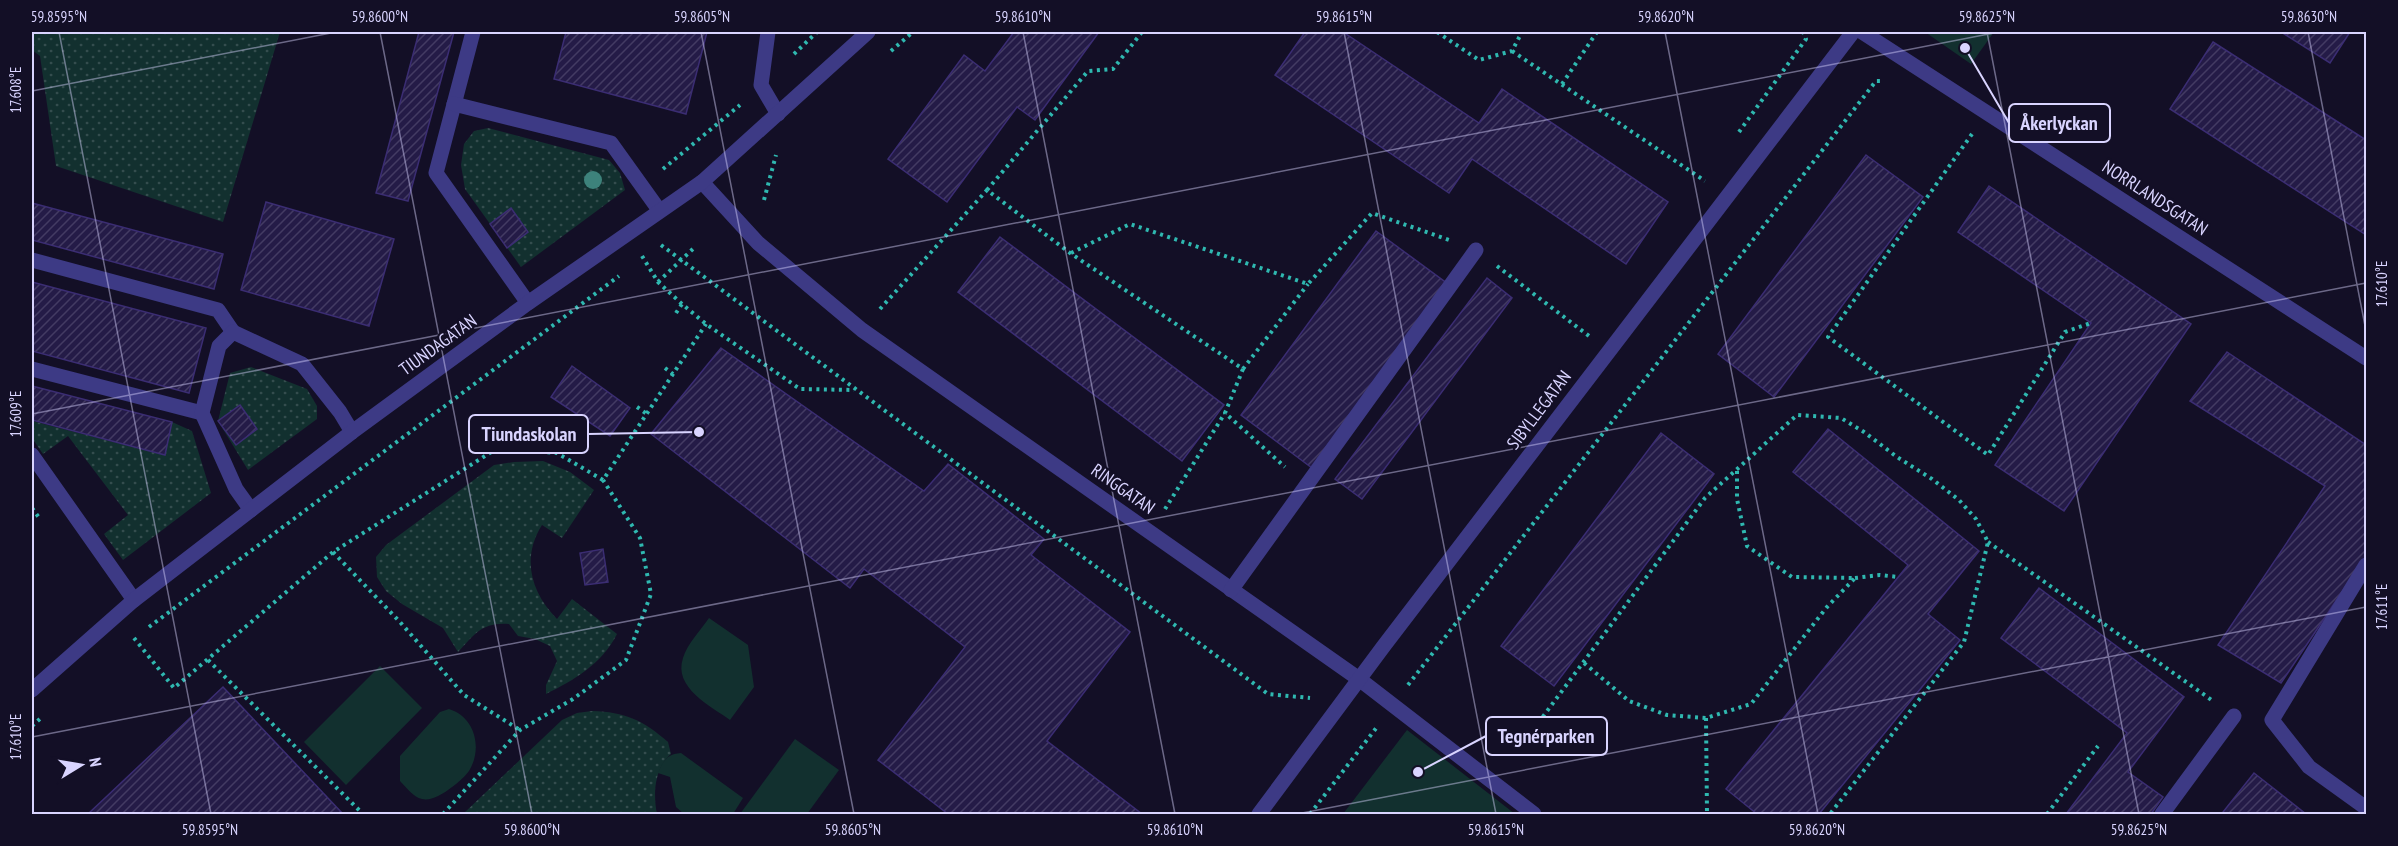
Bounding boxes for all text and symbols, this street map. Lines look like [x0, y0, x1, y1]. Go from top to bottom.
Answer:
text: 59.8595°N [31, 7, 87, 26]
text: 59.8600°N [352, 7, 408, 26]
text: 59.8605°N [674, 7, 730, 26]
text: 59.8610°N [995, 7, 1051, 26]
text: 59.8615°N [1316, 7, 1372, 26]
text: 59.8620°N [1638, 7, 1694, 26]
text: 59.8625°N [1959, 7, 2015, 26]
text: 59.8630°N [2281, 7, 2337, 26]
text: 17.608°E [6, 67, 25, 113]
callout: Åkerlyckan [2009, 104, 2110, 142]
text: Åkerlyckan [2019, 110, 2098, 136]
street label: NORRLANDSGATAN [2098, 155, 2212, 240]
text: 17.610°E [2372, 261, 2391, 307]
street label: TIUNDAGATAN [394, 309, 481, 380]
street label: SIBYLLEGATAN [1501, 366, 1576, 454]
text: 17.609°E [6, 391, 25, 437]
callout: Tiundaskolan [469, 415, 588, 453]
text: Tiundaskolan [481, 421, 577, 447]
street label: RINGGATAN [1087, 458, 1160, 519]
text: 17.611°E [2372, 584, 2391, 630]
text: 17.610°E [6, 714, 25, 760]
callout: Tegnérparken [1486, 717, 1607, 755]
text: Tegnérparken [1498, 723, 1594, 749]
north arrow [51, 735, 111, 795]
text: N [85, 756, 106, 768]
text: 59.8595°N [182, 820, 238, 839]
text: 59.8600°N [504, 820, 560, 839]
text: 59.8605°N [825, 820, 881, 839]
text: 59.8610°N [1147, 820, 1203, 839]
text: 59.8615°N [1468, 820, 1524, 839]
text: 59.8620°N [1789, 820, 1845, 839]
text: 59.8625°N [2111, 820, 2167, 839]

